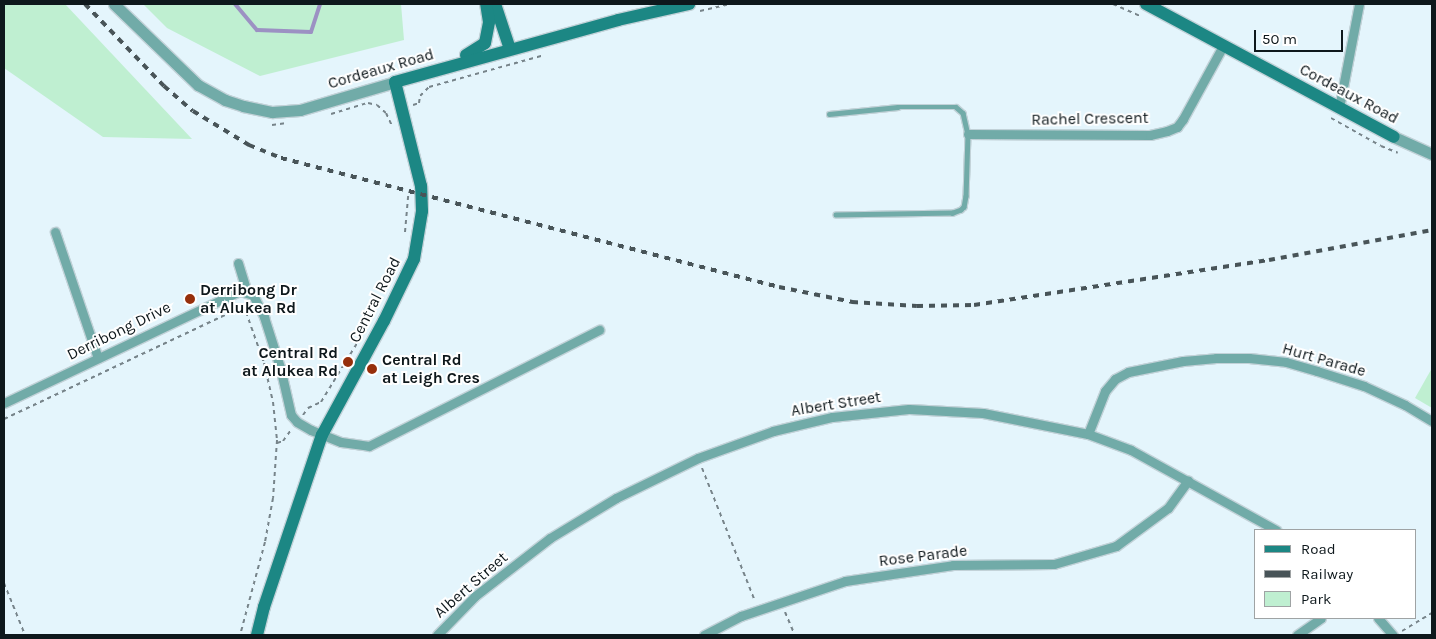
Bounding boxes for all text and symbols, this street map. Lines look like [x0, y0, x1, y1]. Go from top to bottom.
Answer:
scale bar [1256, 20, 1345, 52]
text: 50 m [1262, 30, 1297, 48]
street label: Cordeaux Road [326, 45, 436, 93]
street label: Cordeaux Road [1296, 60, 1402, 128]
street label: Rachel Crescent [1031, 108, 1149, 130]
street label: Central Road [345, 254, 405, 346]
place label: Derribong Dr at Alukea Rd [200, 280, 297, 318]
marker: Derribong Dr at Alukea Rd [184, 293, 196, 305]
street label: Derribong Drive [64, 298, 174, 364]
street label: Hurt Parade [1280, 339, 1368, 381]
place label: Central Rd at Alukea Rd [242, 343, 338, 381]
place label: Central Rd at Leigh Cres [382, 350, 480, 388]
marker: Central Rd at Alukea Rd [342, 356, 354, 368]
marker: Central Rd at Leigh Cres [366, 363, 378, 375]
street label: Albert Street [790, 387, 882, 421]
legend [1254, 529, 1416, 619]
text: Road [1301, 540, 1336, 558]
street label: Rose Parade [878, 541, 968, 571]
street label: Albert Street [430, 548, 512, 622]
text: Railway [1301, 565, 1353, 583]
text: Park [1301, 590, 1331, 608]

